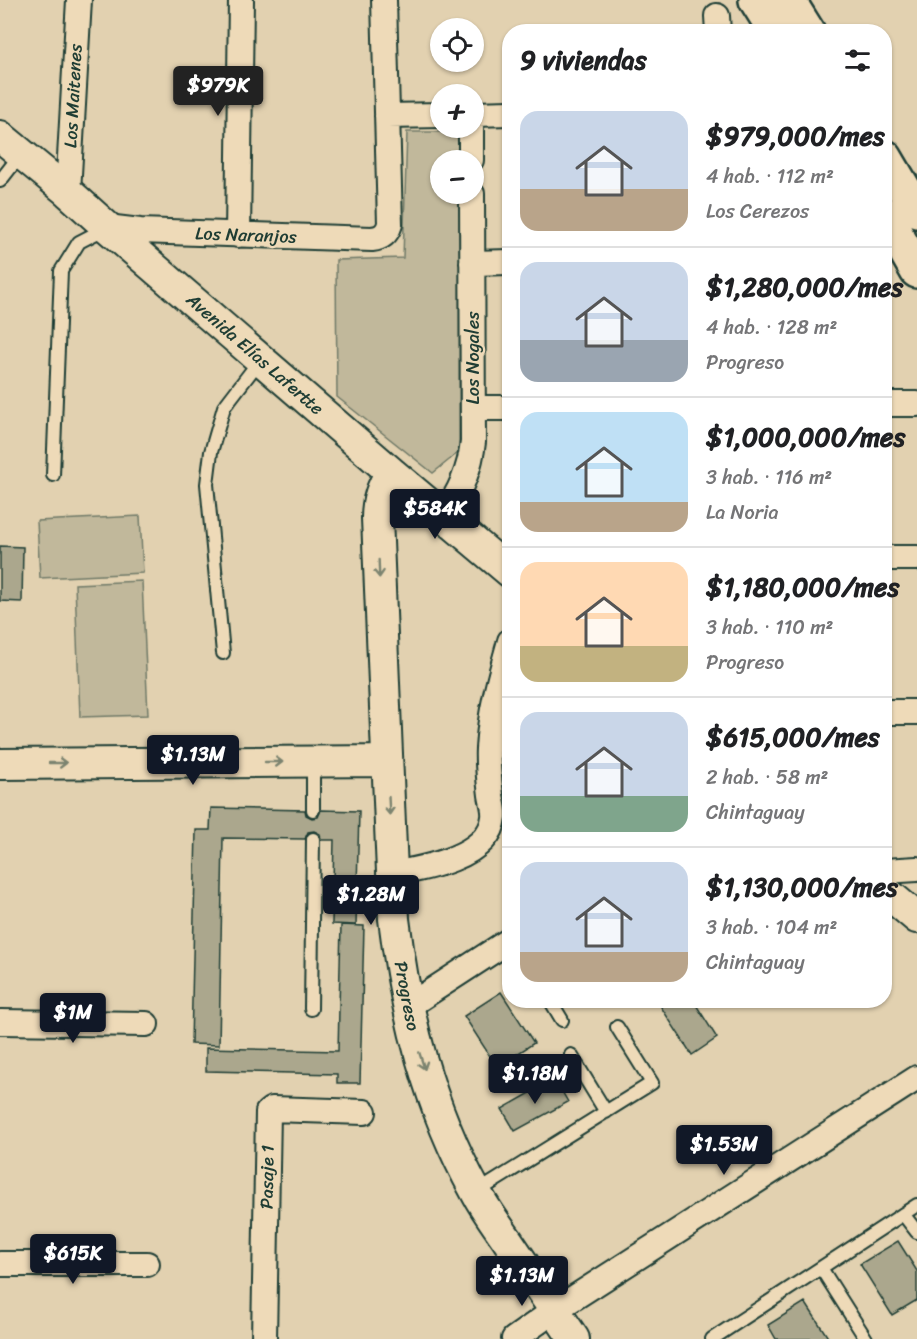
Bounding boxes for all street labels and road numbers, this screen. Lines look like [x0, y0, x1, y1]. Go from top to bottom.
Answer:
street label: Los Maitenes [54, 42, 92, 149]
street label: Los Naranjos [195, 217, 298, 253]
street label: Avenida Elías Lafertte [178, 284, 331, 423]
street label: Los Nogales [457, 311, 489, 405]
street label: Progreso [385, 958, 429, 1034]
street label: Pasaje 1 [250, 1144, 284, 1209]

